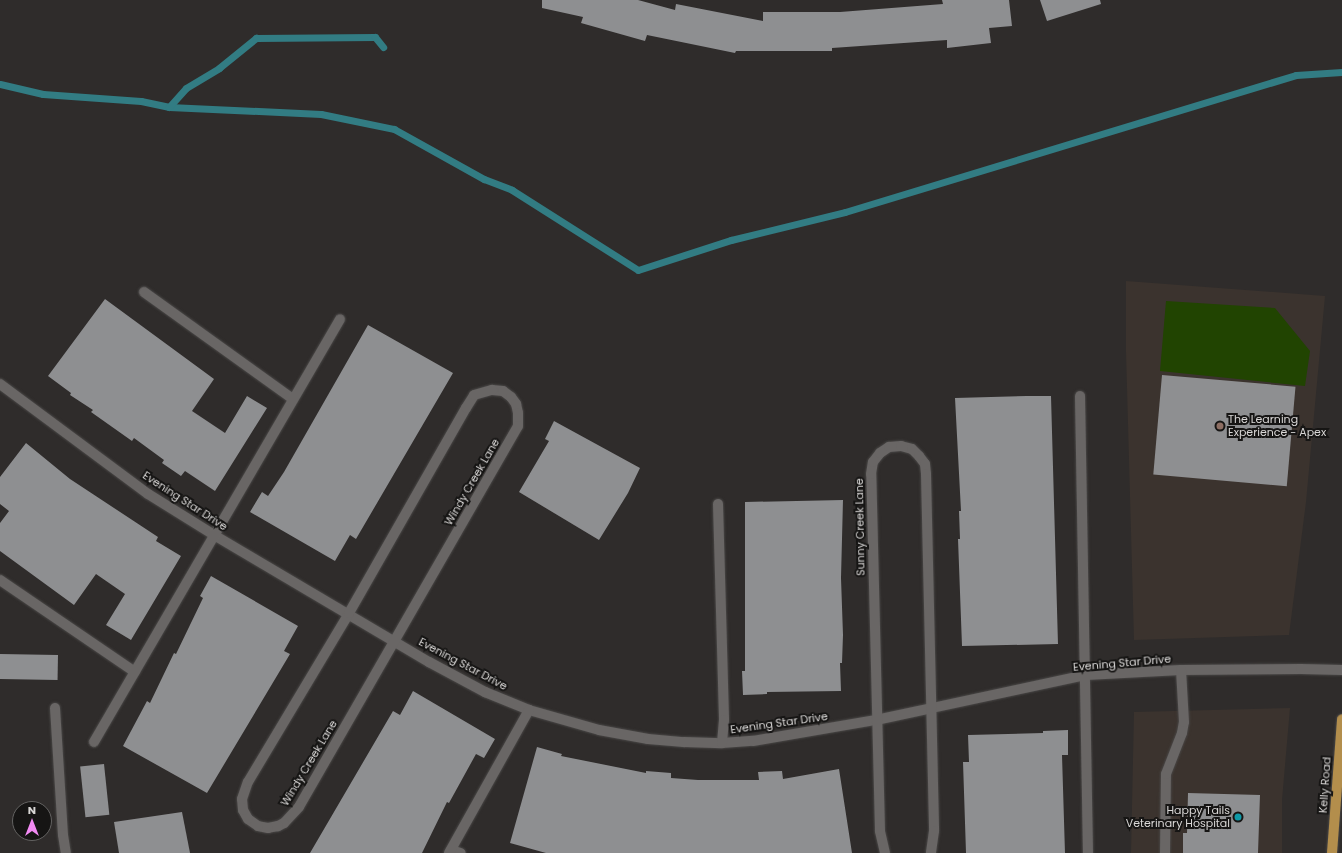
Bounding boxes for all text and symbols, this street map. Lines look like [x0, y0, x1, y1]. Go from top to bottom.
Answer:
place label: The Learning Experience - Apex [1228, 413, 1326, 439]
marker: The Learning Experience - Apex [1215, 421, 1225, 431]
street label: Windy Creek Lane [442, 436, 502, 528]
street label: Evening Star Drive [140, 469, 230, 533]
street label: Sunny Creek Lane [853, 478, 867, 576]
street label: Evening Star Drive [417, 635, 509, 693]
street label: Evening Star Drive [1072, 652, 1172, 674]
street label: Evening Star Drive [729, 710, 829, 736]
street label: Windy Creek Lane [278, 718, 340, 808]
street label: Kelly Road [1316, 756, 1334, 814]
north arrow [12, 801, 52, 841]
text: N [28, 802, 36, 818]
place label: Happy Tails Veterinary Hospital [1126, 804, 1230, 830]
marker: Happy Tails Veterinary Hospital [1233, 812, 1243, 822]

